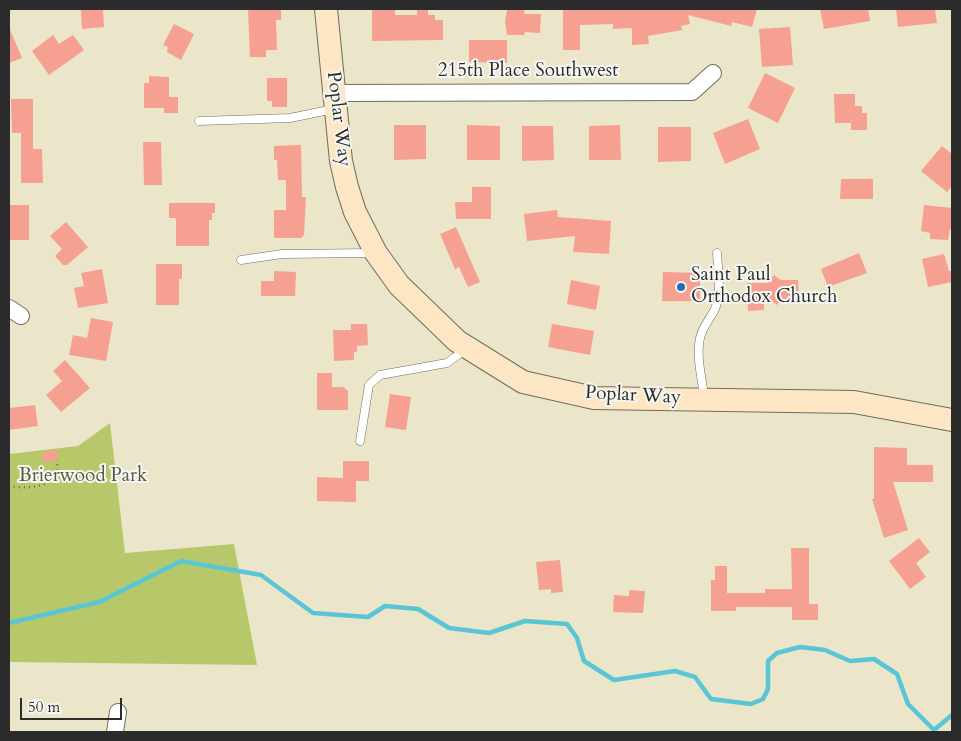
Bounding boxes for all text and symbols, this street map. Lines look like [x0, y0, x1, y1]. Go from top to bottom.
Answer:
street label: 215th Place Southwest [438, 61, 618, 83]
street label: Poplar Way [321, 70, 355, 168]
place label: Saint Paul Orthodox Church [691, 265, 837, 309]
marker: Saint Paul Orthodox Church [675, 281, 687, 293]
street label: Poplar Way [585, 382, 681, 410]
park label: Brierwood Park [19, 466, 147, 488]
scale bar [22, 688, 125, 720]
text: 50 m [28, 697, 60, 717]

